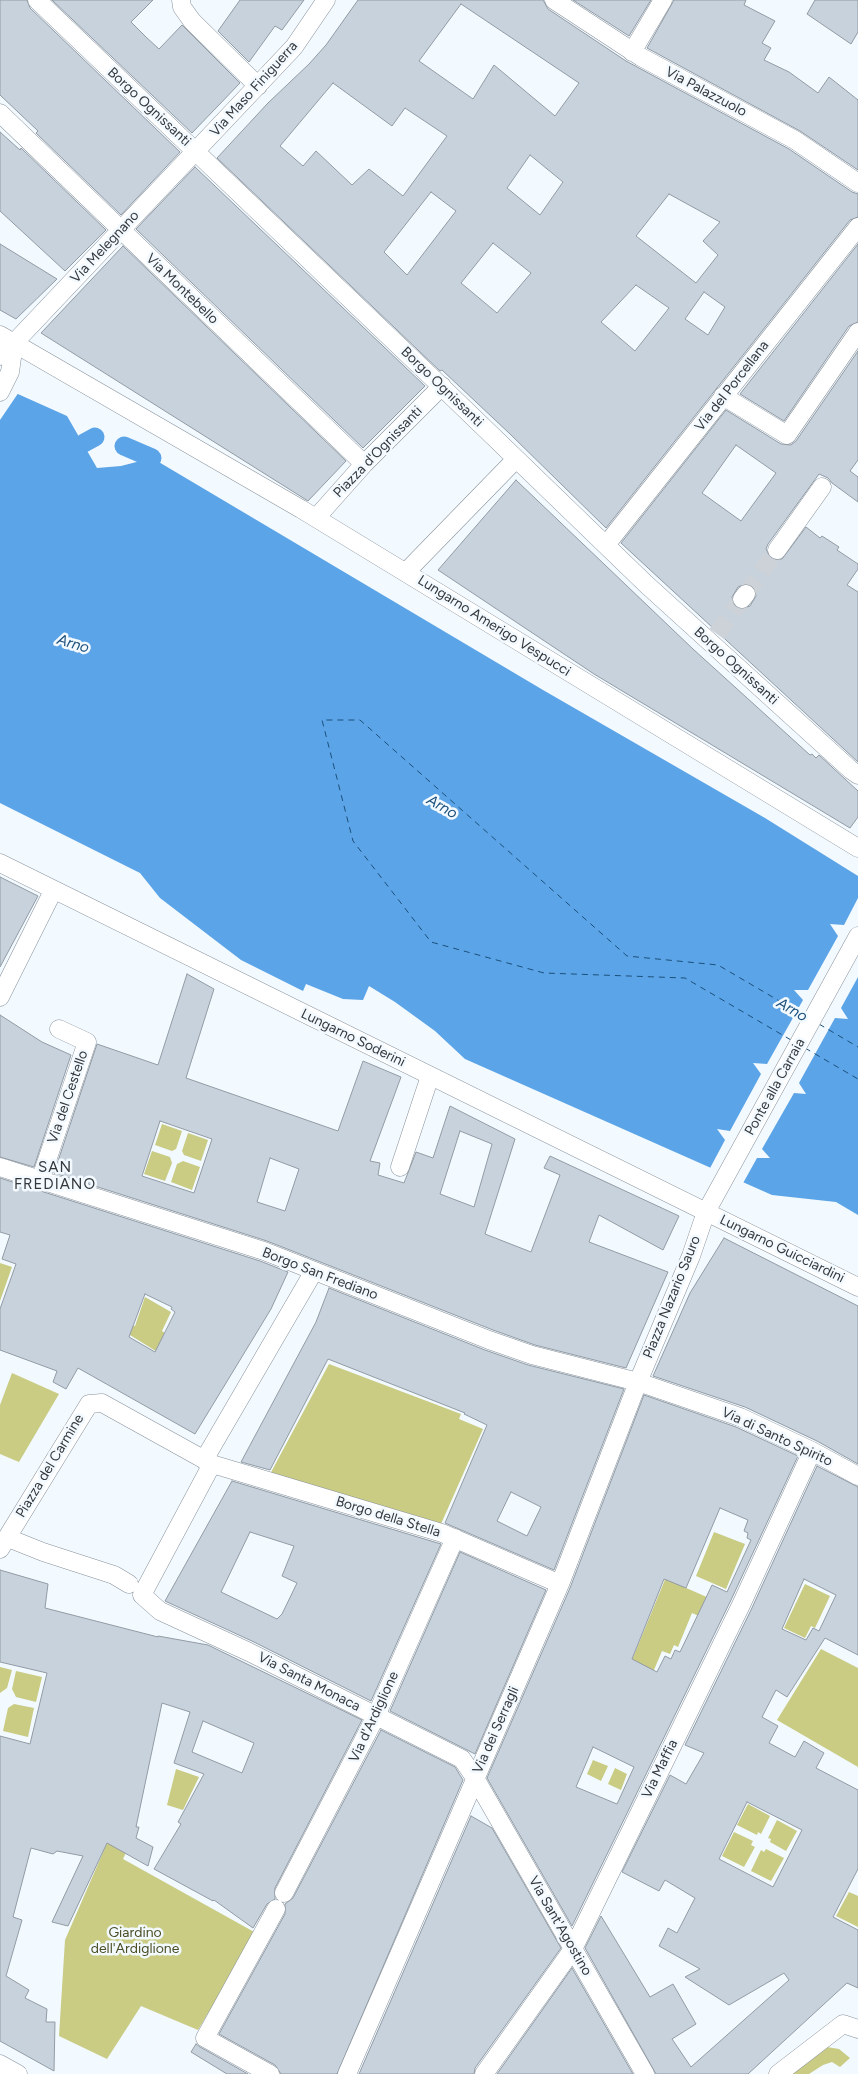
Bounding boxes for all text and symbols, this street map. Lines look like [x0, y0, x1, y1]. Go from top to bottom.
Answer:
street label: Via Maso Finiguerra [207, 38, 301, 140]
street label: Borgo Ognissanti [104, 64, 194, 150]
street label: Via Palazzuolo [662, 64, 750, 120]
street label: Via Melegnano [67, 207, 143, 287]
street label: Via Montebello [142, 250, 222, 328]
street label: Via del Porcellana [691, 337, 773, 435]
street label: Borgo Ognissanti [397, 343, 487, 431]
street label: Piazza d'Ognissanti [330, 403, 426, 501]
street label: Lungarno Amerigo Vespucci [415, 572, 573, 680]
street label: Borgo Ognissanti [690, 624, 782, 708]
water label: Arno [55, 631, 91, 657]
water label: Arno [423, 791, 461, 823]
water label: Arno [773, 994, 811, 1026]
street label: Lungarno Soderini [298, 1005, 408, 1071]
street label: Ponte alla Carraia [741, 1036, 809, 1138]
street label: Via del Cestello [44, 1048, 92, 1146]
district label: SAN FREDIANO [13, 1159, 97, 1194]
street label: Lungarno Guicciardini [717, 1211, 847, 1287]
street label: Piazza Nazario Sauro [640, 1233, 704, 1361]
street label: Borgo San Frediano [260, 1244, 380, 1304]
street label: Via di Santo Spirito [719, 1404, 835, 1470]
street label: Piazza del Carmine [12, 1411, 88, 1521]
street label: Borgo della Stella [334, 1493, 442, 1541]
street label: Via Santa Monaca [255, 1649, 363, 1715]
street label: Via d'Ardiglione [346, 1669, 402, 1765]
street label: Via dei Serragli [469, 1684, 523, 1776]
street label: Via Maffia [639, 1737, 681, 1801]
street label: Via Sant'Agostino [525, 1873, 595, 1979]
park label: Giardino dell'Ardiglione [91, 1925, 179, 1958]

